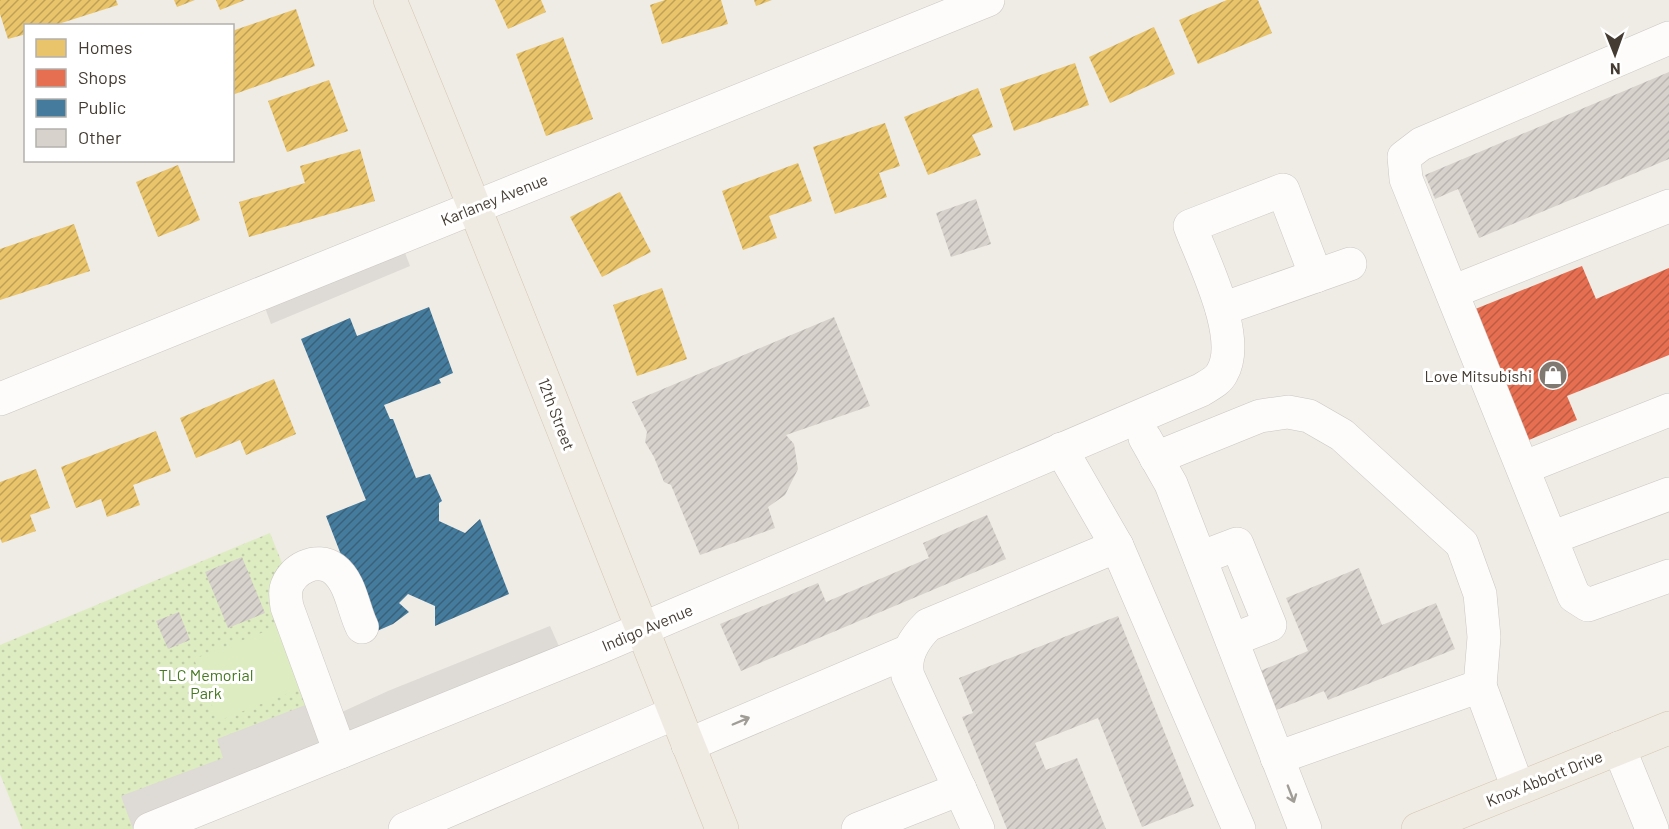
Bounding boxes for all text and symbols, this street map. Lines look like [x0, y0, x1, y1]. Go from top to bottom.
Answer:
legend [24, 24, 234, 162]
north arrow [1585, 24, 1645, 84]
text: Homes [78, 36, 132, 58]
text: N [1610, 60, 1621, 79]
text: Shops [78, 66, 127, 88]
text: Public [78, 96, 126, 118]
text: Other [78, 126, 122, 148]
street label: Karlaney Avenue [438, 169, 550, 229]
shop icon: Love Mitsubishi [1537, 359, 1569, 391]
place label: Love Mitsubishi [1425, 366, 1532, 385]
street label: 12th Street [535, 375, 579, 453]
street label: Indigo Avenue [599, 599, 695, 655]
park label: TLC Memorial Park [159, 665, 253, 702]
one-way arrow [732, 715, 750, 726]
street label: Knox Abbott Drive [1483, 746, 1605, 810]
one-way arrow [1286, 784, 1297, 802]

